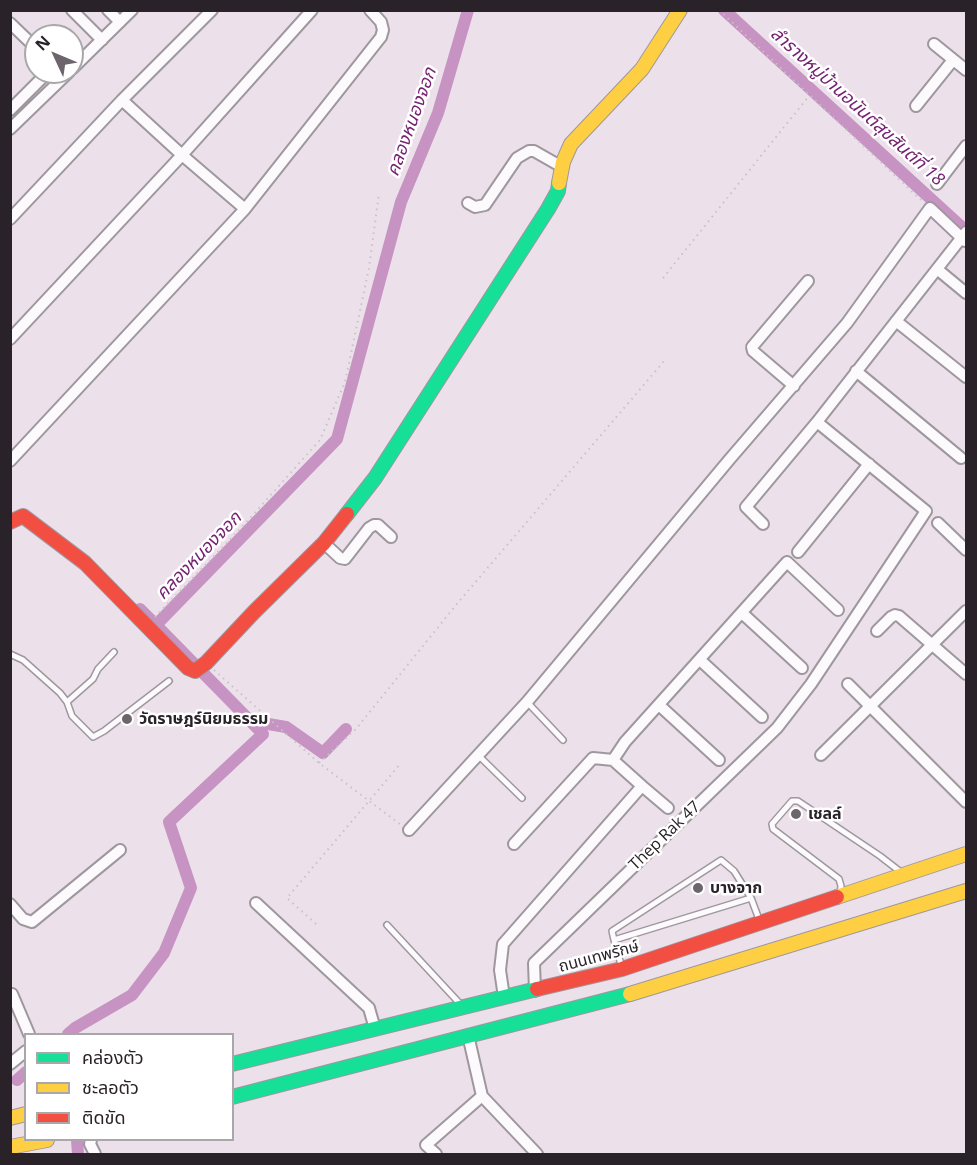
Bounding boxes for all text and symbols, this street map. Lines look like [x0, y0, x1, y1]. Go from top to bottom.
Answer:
water label: ลำรางหมู่บ้านอนันต์สุขสันต์ที่ 18 [766, 23, 948, 191]
north arrow [24, 24, 84, 84]
text: N [30, 31, 55, 55]
water label: คลองหนองจอก [382, 65, 442, 179]
water label: คลองหนองจอก [152, 508, 246, 604]
place label: วัดราษฎร์นิยมธรรม [139, 709, 268, 729]
marker: วัดราษฎร์นิยมธรรม [120, 712, 134, 726]
street label: Thep Rak 47 [626, 797, 704, 875]
place label: เชลล์ [808, 804, 842, 824]
marker: เชลล์ [789, 807, 803, 821]
place label: บางจาก [710, 878, 762, 898]
marker: บางจาก [691, 881, 705, 895]
street label: ถนนเทพรักษ์ [557, 937, 641, 977]
legend [24, 1033, 234, 1141]
text: คล่องตัว [82, 1045, 144, 1069]
text: ชะลอตัว [82, 1075, 139, 1099]
text: ติดขัด [82, 1105, 125, 1129]

